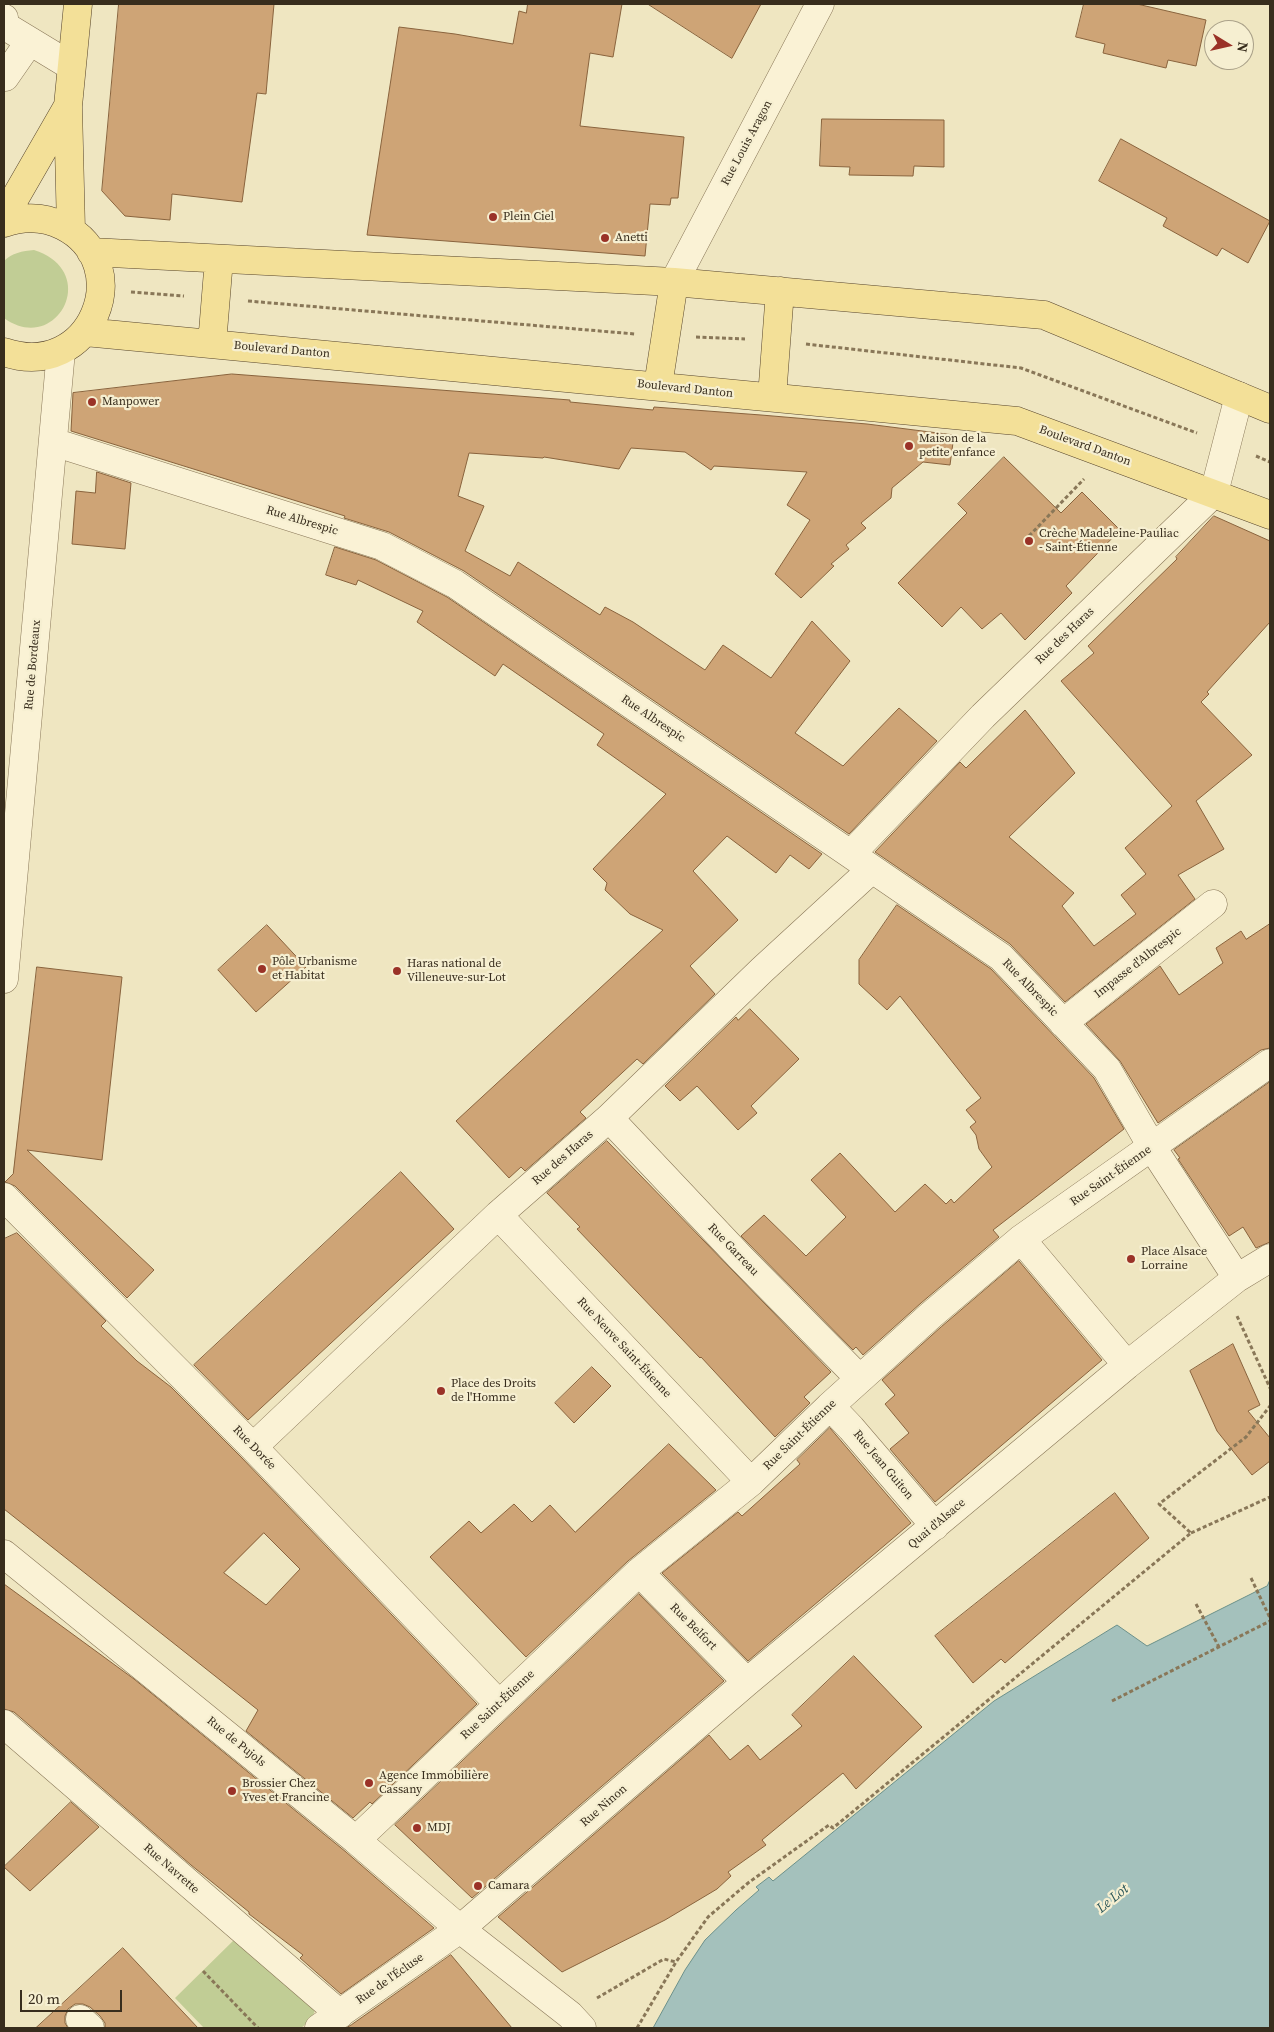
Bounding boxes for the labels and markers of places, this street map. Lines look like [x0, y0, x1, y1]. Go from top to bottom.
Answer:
place label: Plein Ciel [503, 210, 554, 224]
marker: Plein Ciel [487, 211, 499, 223]
place label: Anetti [615, 231, 648, 245]
marker: Anetti [599, 232, 611, 244]
place label: Manpower [102, 395, 159, 409]
marker: Manpower [86, 396, 98, 408]
place label: Maison de la petite enfance [919, 432, 995, 460]
marker: Maison de la petite enfance [903, 440, 915, 452]
place label: Crèche Madeleine-Pauliac - Saint-Étienne [1039, 527, 1179, 555]
marker: Crèche Madeleine-Pauliac - Saint-Étienne [1023, 535, 1035, 547]
place label: Pôle Urbanisme et Habitat [272, 955, 357, 983]
place label: Haras national de Villeneuve-sur-Lot [407, 957, 506, 985]
marker: Pôle Urbanisme et Habitat [256, 963, 268, 975]
marker: Haras national de Villeneuve-sur-Lot [391, 965, 403, 977]
place label: Place Alsace Lorraine [1141, 1245, 1207, 1273]
marker: Place Alsace Lorraine [1125, 1253, 1137, 1265]
place label: Place des Droits de l'Homme [451, 1377, 536, 1405]
marker: Place des Droits de l'Homme [435, 1385, 447, 1397]
place label: Agence Immobilière Cassany [379, 1769, 489, 1797]
place label: Brossier Chez Yves et Francine [242, 1777, 329, 1805]
marker: Agence Immobilière Cassany [363, 1777, 375, 1789]
marker: Brossier Chez Yves et Francine [226, 1785, 238, 1797]
place label: MDJ [427, 1821, 451, 1835]
marker: MDJ [411, 1822, 423, 1834]
place label: Camara [488, 1879, 530, 1893]
marker: Camara [472, 1880, 484, 1892]

